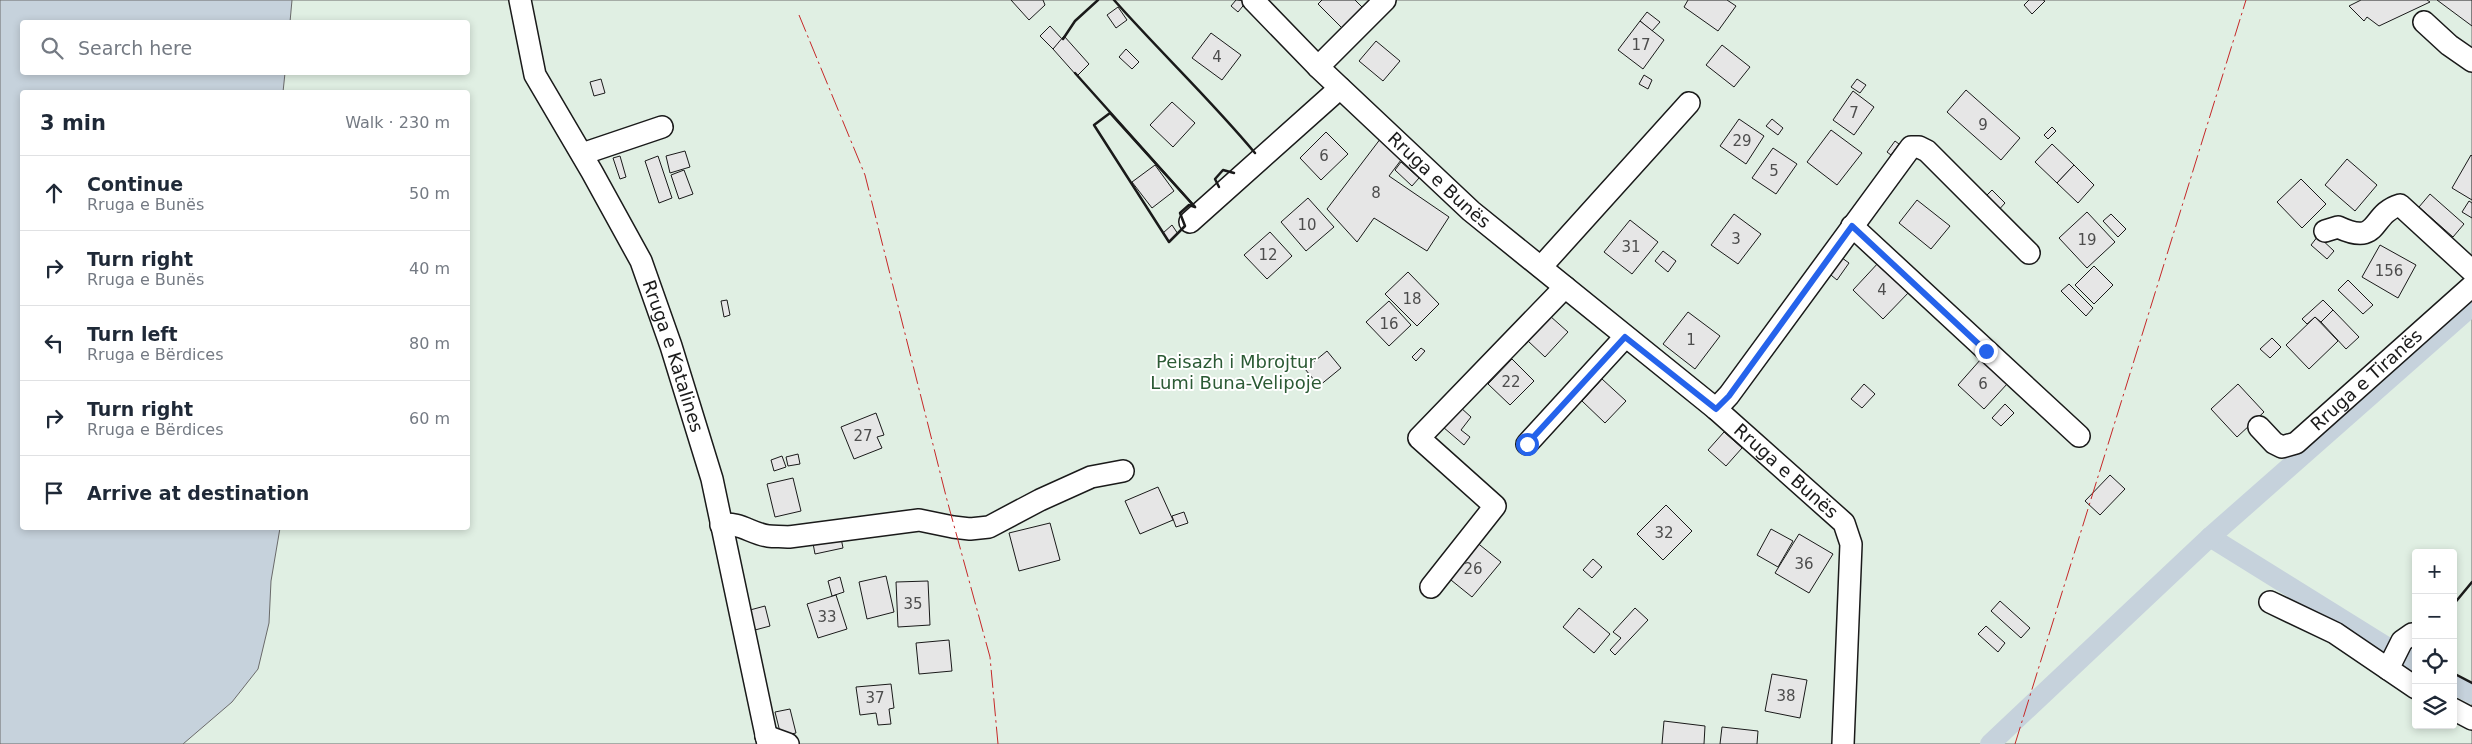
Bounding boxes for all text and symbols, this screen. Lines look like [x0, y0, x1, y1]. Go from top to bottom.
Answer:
search box [20, 20, 470, 75]
icon: search [38, 34, 66, 62]
house number: 17 [1631, 36, 1651, 54]
text: Search here [78, 37, 192, 59]
house number: 4 [1212, 48, 1222, 66]
house number: 7 [1849, 104, 1859, 122]
text: 3 min [40, 111, 106, 135]
text: Walk · 230 m [345, 113, 450, 132]
house number: 9 [1978, 116, 1988, 134]
street label: Rruga e Bunës [1384, 127, 1495, 232]
house number: 29 [1732, 132, 1752, 150]
house number: 6 [1319, 147, 1329, 165]
house number: 5 [1769, 162, 1779, 180]
text: Continue [87, 173, 183, 195]
icon: ahead [40, 179, 68, 207]
text: 50 m [409, 184, 450, 203]
house number: 8 [1371, 184, 1381, 202]
text: Rruga e Bunës [87, 195, 204, 214]
house number: 10 [1297, 216, 1317, 234]
house number: 3 [1731, 230, 1741, 248]
house number: 19 [2077, 231, 2097, 249]
house number: 31 [1621, 238, 1641, 256]
house number: 12 [1258, 246, 1278, 264]
text: Turn right [87, 248, 193, 270]
icon: right [40, 254, 68, 282]
text: 40 m [409, 259, 450, 278]
house number: 156 [2375, 262, 2403, 280]
text: Rruga e Bunës [87, 270, 204, 289]
street label: Rruga e Katalines [639, 277, 708, 435]
house number: 4 [1877, 281, 1887, 299]
house number: 18 [1402, 290, 1422, 308]
house number: 16 [1379, 315, 1399, 333]
text: Turn left [87, 323, 178, 345]
street label: Rruga e Tiranës [2306, 325, 2426, 435]
icon: left [40, 329, 68, 357]
house number: 1 [1686, 331, 1696, 349]
text: 80 m [409, 334, 450, 353]
route end [1975, 340, 1998, 363]
text: Rruga e Bërdices [87, 345, 224, 364]
park label: Peisazh i Mbrojtur Lumi Buna-Velipoje [1150, 351, 1322, 393]
house number: 22 [1501, 373, 1521, 391]
house number: 6 [1978, 375, 1988, 393]
text: Turn right [87, 398, 193, 420]
icon: right [40, 404, 68, 432]
text: 60 m [409, 409, 450, 428]
street label: Rruga e Bunës [1730, 419, 1842, 523]
text: Rruga e Bërdices [87, 420, 224, 439]
house number: 27 [853, 427, 873, 445]
route start [1516, 433, 1539, 456]
icon: arrive [40, 479, 68, 507]
text: Arrive at destination [87, 482, 309, 504]
house number: 32 [1654, 524, 1674, 542]
map controls [2412, 549, 2457, 729]
button: + [2412, 549, 2457, 594]
house number: 36 [1794, 555, 1814, 573]
house number: 26 [1463, 560, 1483, 578]
button: − [2412, 594, 2457, 639]
house number: 35 [903, 595, 923, 613]
house number: 33 [817, 608, 837, 626]
button: locate [2412, 639, 2457, 684]
button: layers [2412, 684, 2457, 729]
house number: 38 [1776, 687, 1796, 705]
house number: 37 [865, 689, 885, 707]

